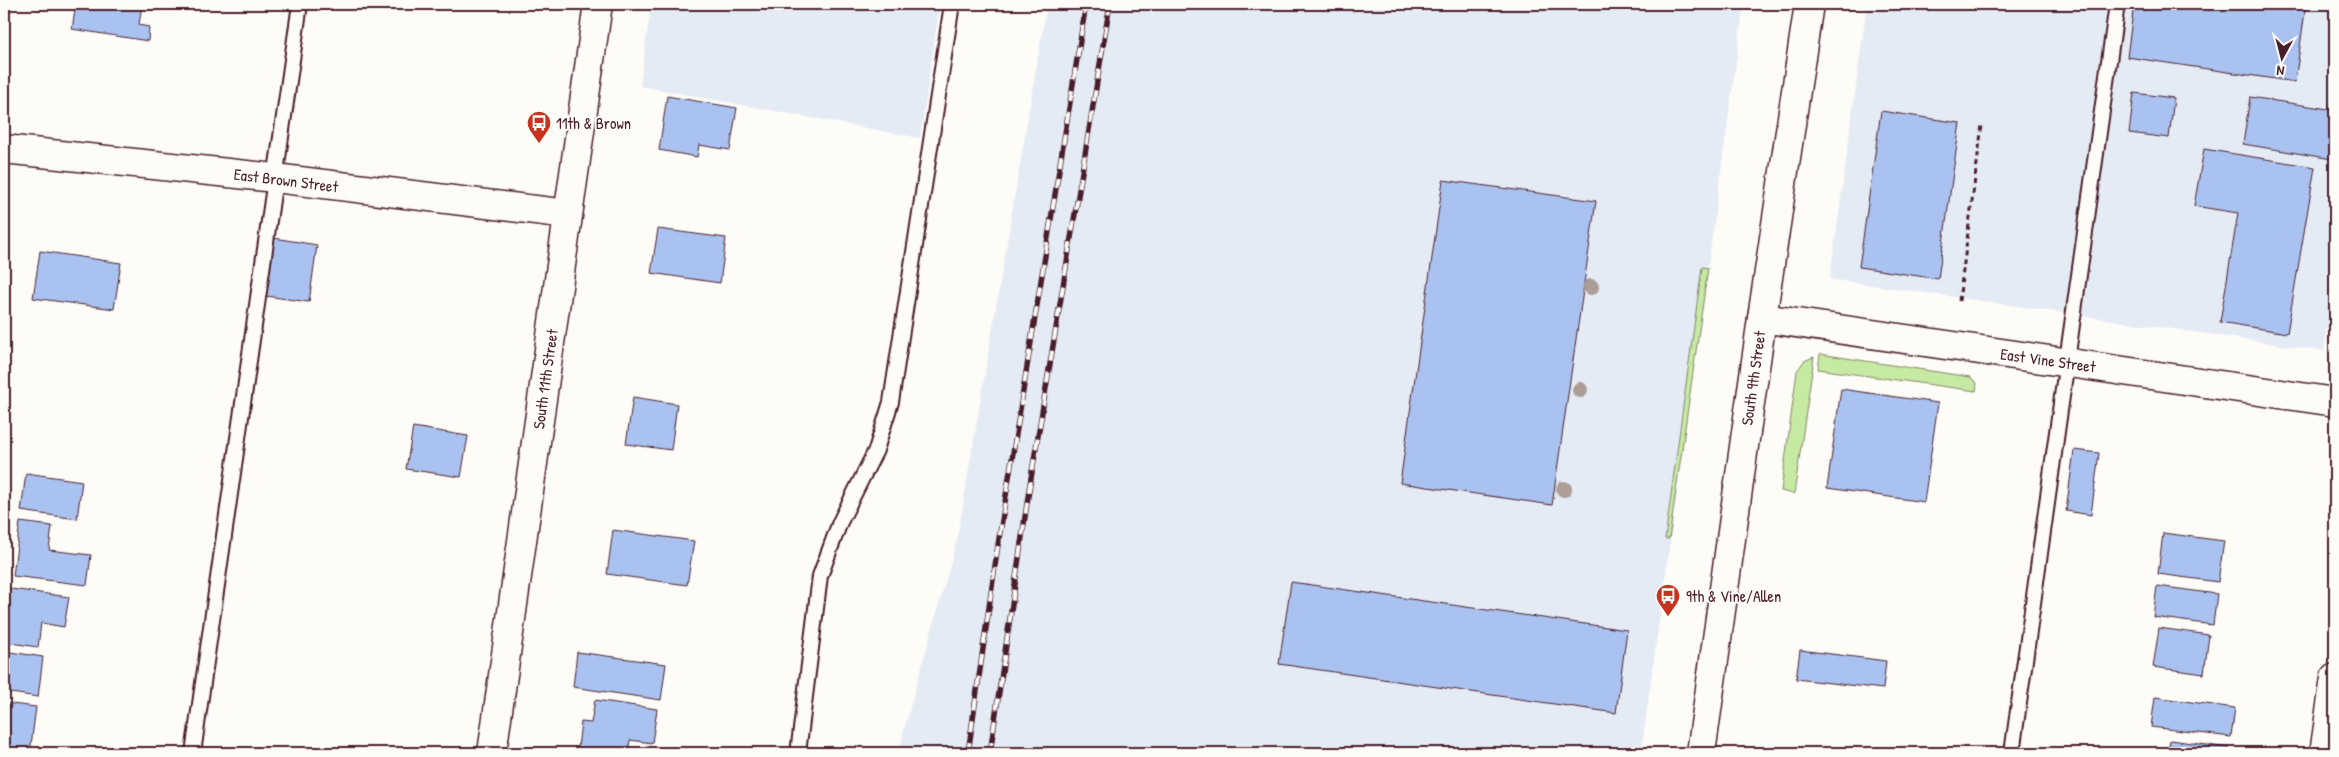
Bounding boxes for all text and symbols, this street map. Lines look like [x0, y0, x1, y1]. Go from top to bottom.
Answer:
north arrow [2256, 32, 2306, 82]
text: N [2275, 61, 2285, 81]
bus stop icon: 11th & Brown [526, 110, 552, 144]
place label: 11th & Brown [556, 112, 631, 134]
street label: East Brown Street [233, 163, 340, 197]
street label: South 11th Street [527, 327, 563, 430]
street label: South 9th Street [1735, 329, 1771, 427]
street label: East Vine Street [1999, 342, 2097, 378]
bus stop icon: 9th & Vine/Allen [1655, 583, 1681, 617]
place label: 9th & Vine/Allen [1686, 585, 1781, 607]

